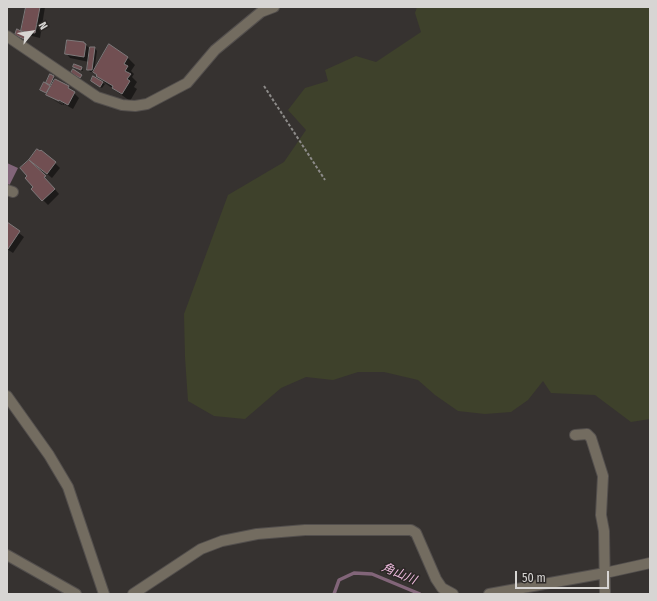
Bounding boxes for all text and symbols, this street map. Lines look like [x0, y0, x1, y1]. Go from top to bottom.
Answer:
north arrow [12, 12, 52, 52]
text: N [36, 20, 50, 32]
water label: 角山川 [380, 560, 418, 588]
scale bar [517, 563, 611, 589]
text: 50 m [522, 571, 546, 585]

